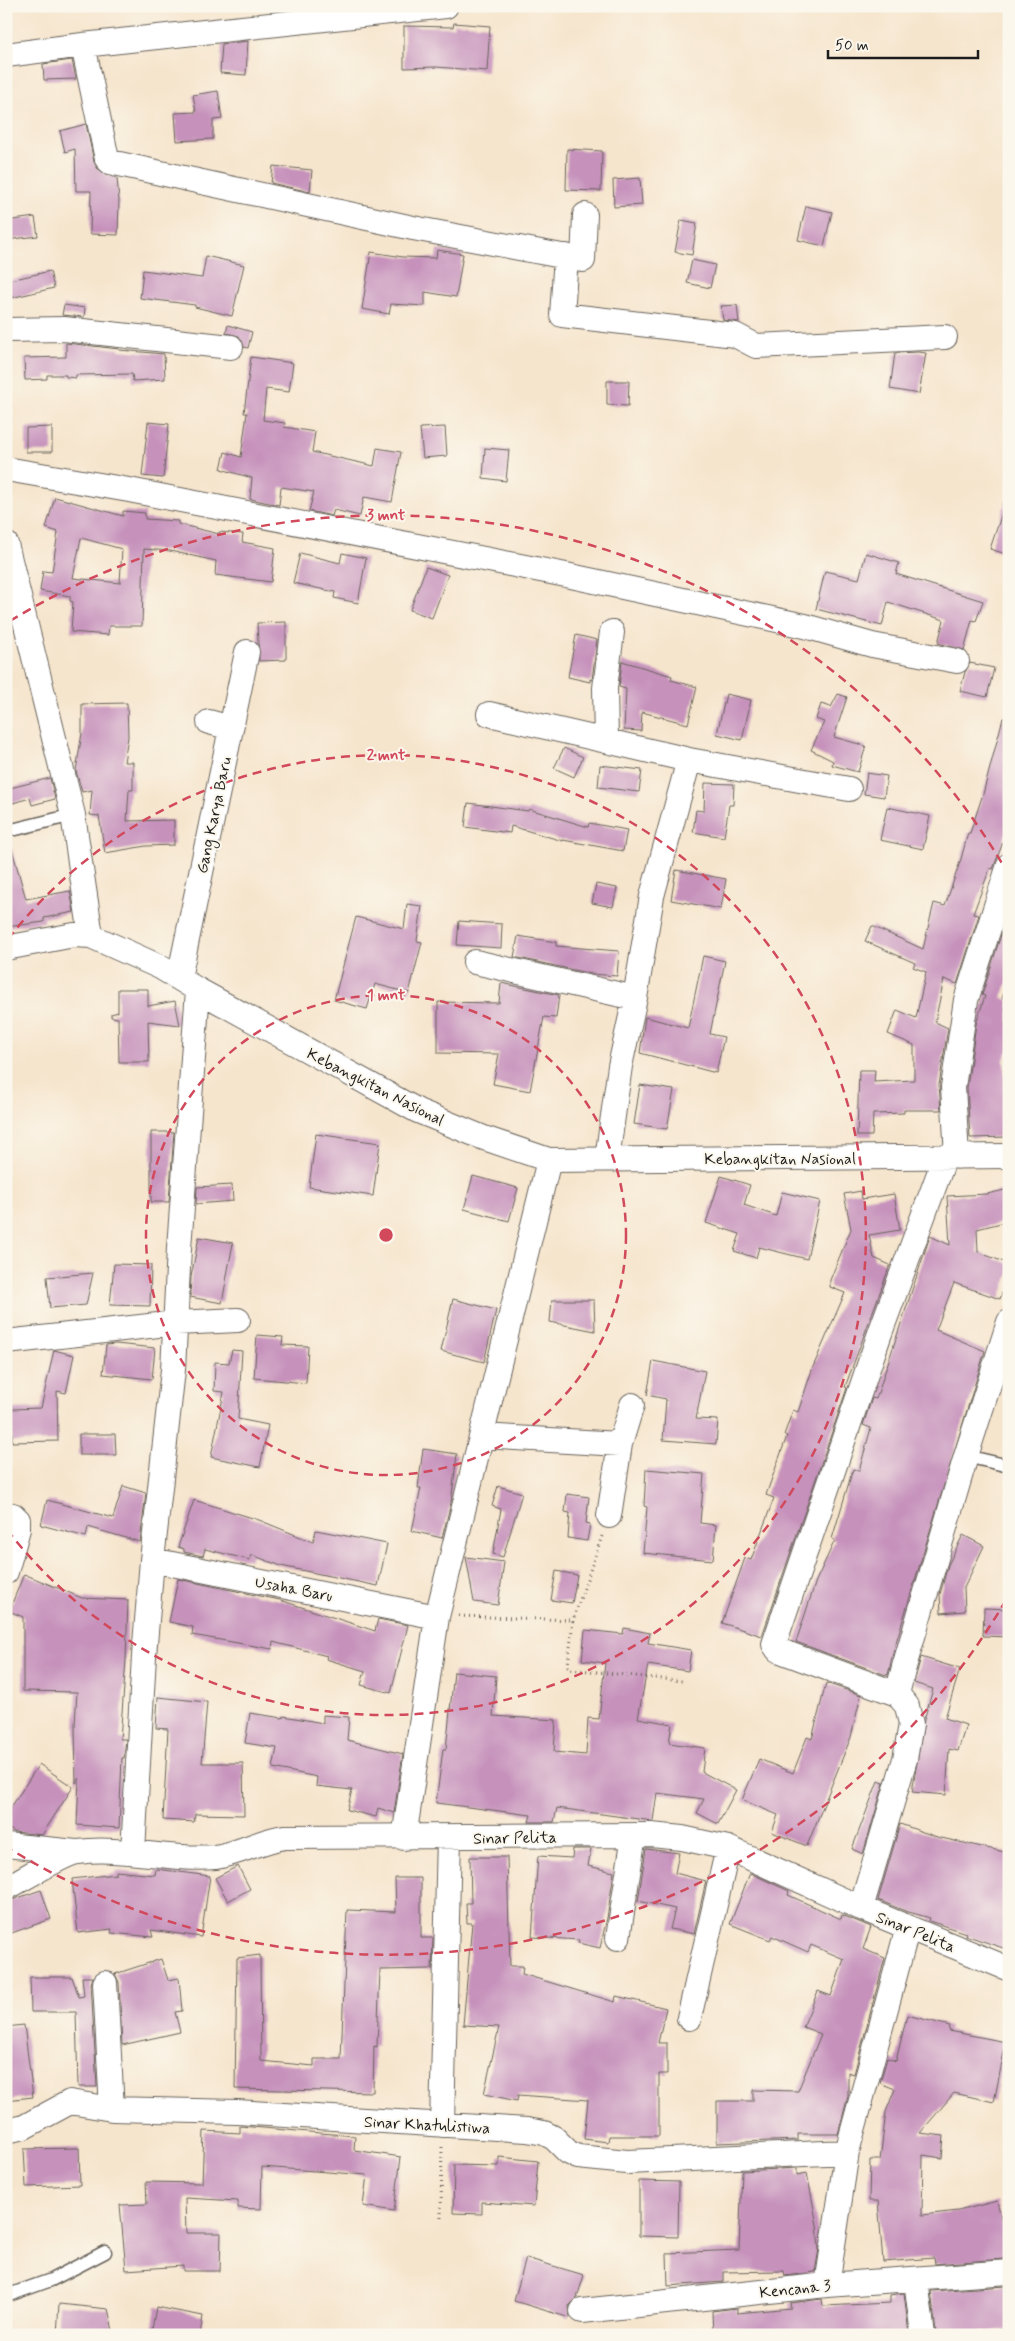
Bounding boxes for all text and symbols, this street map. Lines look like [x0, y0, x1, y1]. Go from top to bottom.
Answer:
scale bar [828, 28, 978, 60]
text: 50 m [835, 36, 869, 56]
text: 3 mnt [367, 506, 405, 526]
text: 2 mnt [367, 746, 405, 766]
street label: Gang Karya Baru [192, 755, 238, 876]
text: 1 mnt [367, 986, 405, 1006]
street label: Kebangkitan Nasional [303, 1044, 448, 1131]
street label: Kebangkitan Nasional [704, 1149, 856, 1170]
centre of rings [377, 1226, 395, 1244]
street label: Usaha Baru [253, 1572, 334, 1607]
street label: Sinar Pelita [473, 1827, 557, 1850]
street label: Sinar Pelita [873, 1907, 958, 1958]
street label: Sinar Khatulistiwa [363, 2112, 491, 2139]
street label: Kencana 3 [759, 2275, 832, 2304]

